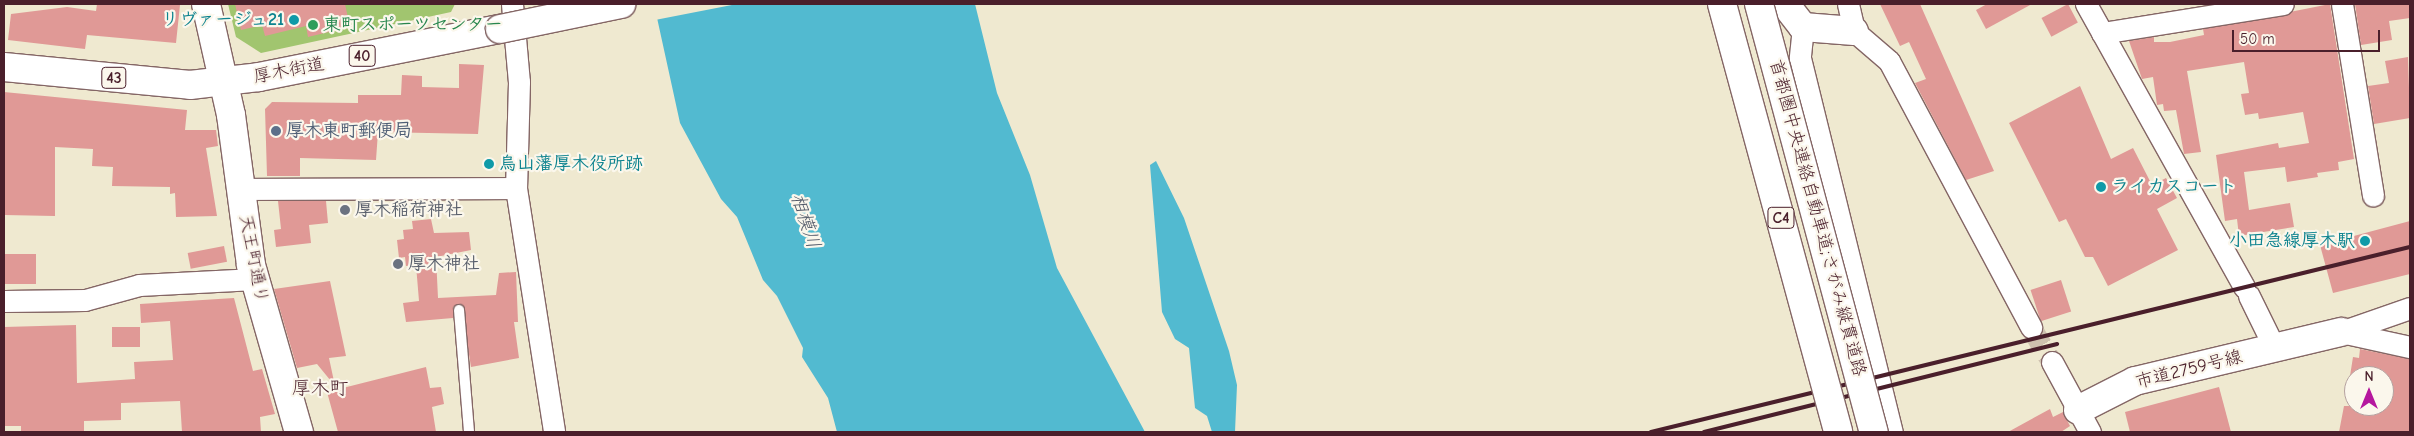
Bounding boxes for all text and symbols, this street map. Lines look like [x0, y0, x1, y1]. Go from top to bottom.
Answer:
place label: リヴァージュ21 [160, 9, 284, 31]
marker: リヴァージュ21 [288, 14, 300, 26]
place label: 東町スポーツセンター [323, 14, 503, 36]
marker: 東町スポーツセンター [307, 19, 319, 31]
scale bar [2234, 20, 2382, 52]
text: 50 m [2240, 30, 2275, 48]
road number: 40 [348, 42, 376, 70]
street label: 厚木街道 [252, 54, 326, 88]
street label: 首都圏中央連絡自動車道;さがみ縦貫道路 [1764, 57, 1870, 379]
road number: 43 [100, 64, 128, 92]
place label: 厚木東町郵便局 [286, 120, 412, 142]
marker: 厚木東町郵便局 [270, 125, 282, 137]
place label: 烏山藩厚木役所跡 [499, 153, 643, 175]
marker: 烏山藩厚木役所跡 [483, 158, 495, 170]
place label: ライカスコート [2111, 176, 2237, 198]
marker: ライカスコート [2095, 181, 2107, 193]
water label: 相模川 [785, 190, 825, 252]
place label: 厚木稲荷神社 [355, 199, 463, 221]
marker: 厚木稲荷神社 [339, 204, 351, 216]
road number: C4 [1767, 204, 1795, 232]
street label: 天王町通り [234, 213, 272, 305]
place label: 小田急線厚木駅 [2229, 230, 2355, 252]
marker: 小田急線厚木駅 [2359, 235, 2371, 247]
place label: 厚木神社 [408, 253, 480, 275]
marker: 厚木神社 [392, 258, 404, 270]
street label: 市道2759号線 [2133, 346, 2245, 394]
north arrow [2344, 366, 2394, 416]
text: N [2364, 368, 2374, 385]
district label: 厚木町 [292, 378, 348, 400]

